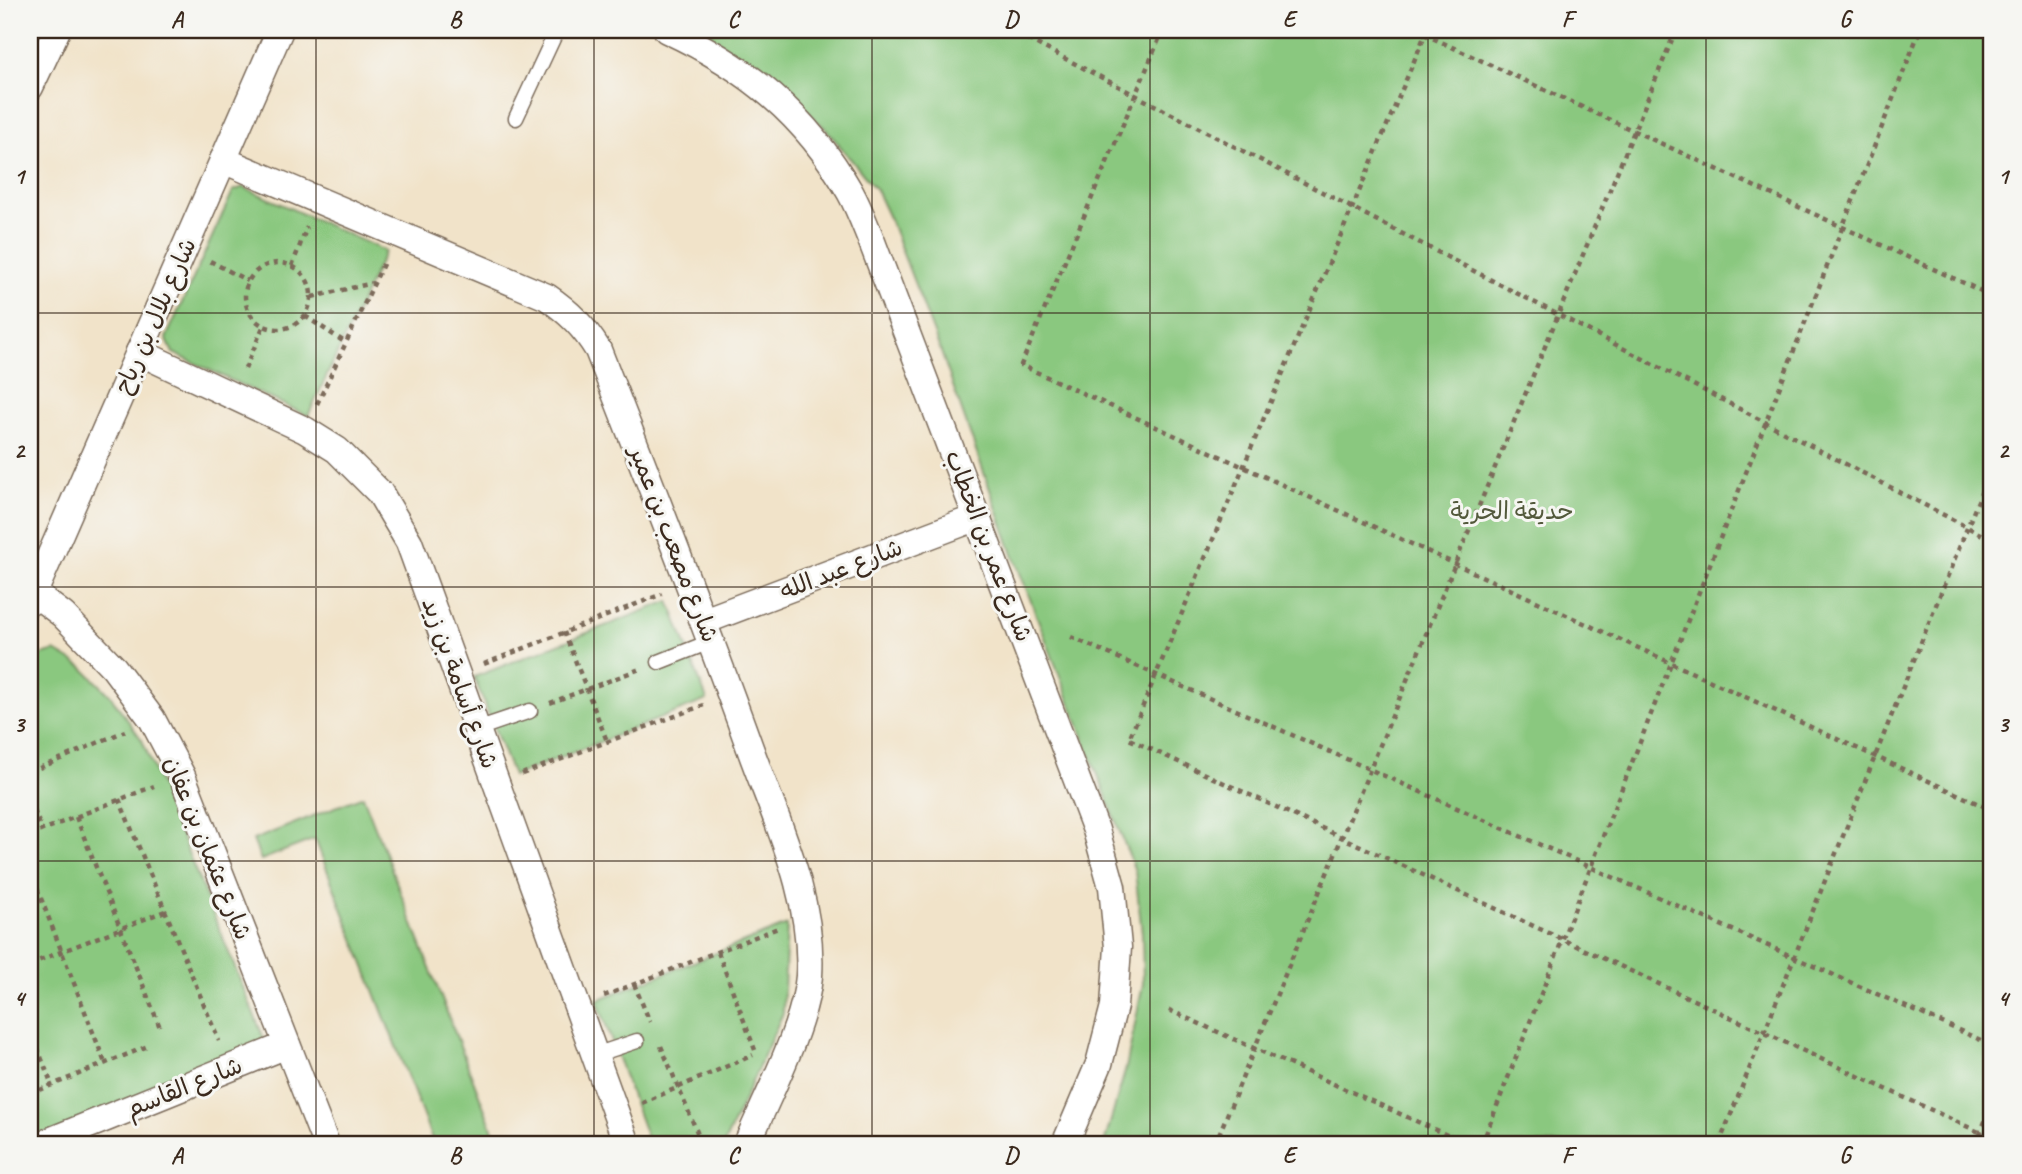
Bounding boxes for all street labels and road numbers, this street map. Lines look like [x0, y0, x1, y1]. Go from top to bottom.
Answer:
street label: شارع بلال بن رباح [107, 233, 205, 399]
street label: شارع مصعب بن عمير [620, 440, 725, 647]
street label: شارع عمر بن الخطاب [937, 446, 1039, 647]
street label: شارع عبد الله [776, 532, 907, 608]
street label: شارع أسامة بن زيد [413, 593, 505, 773]
street label: شارع عثمان بن عفان [156, 752, 258, 945]
street label: شارع القاسم [121, 1050, 248, 1127]

